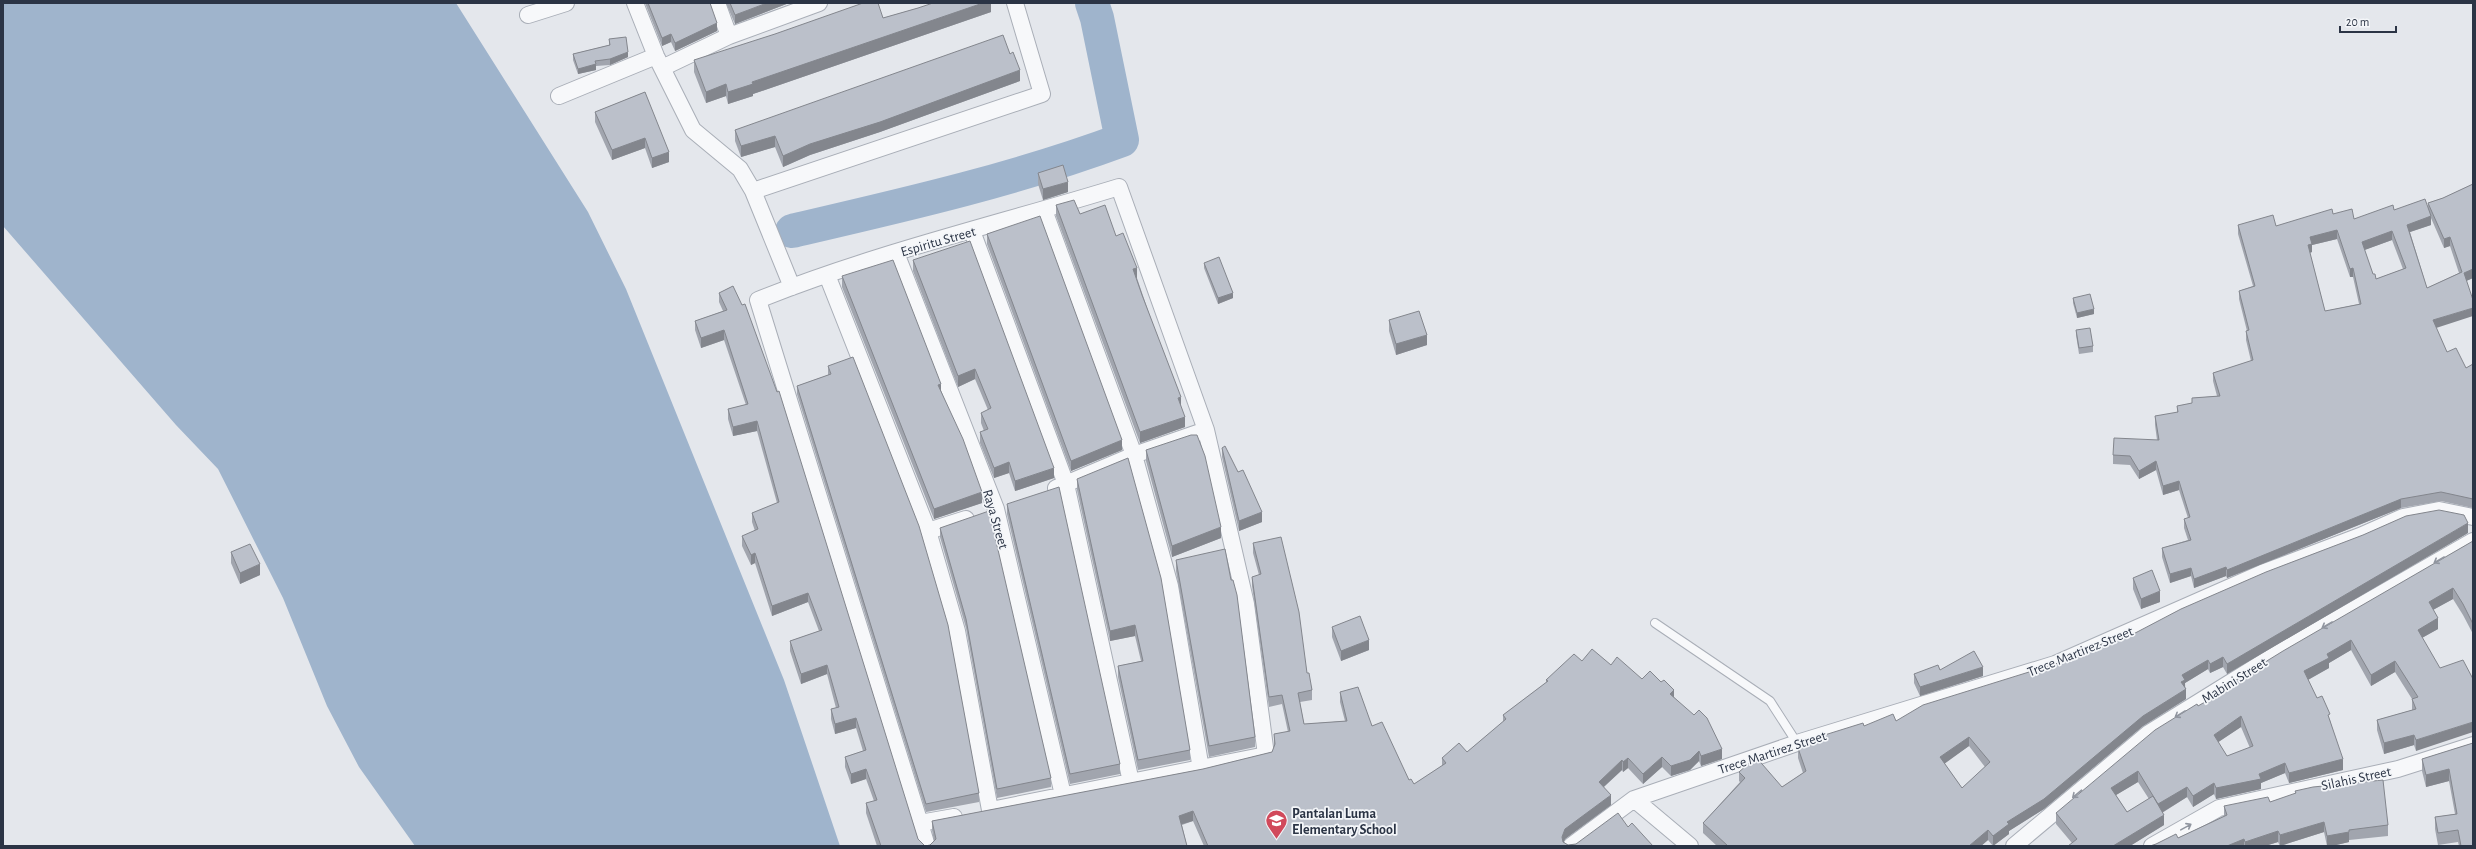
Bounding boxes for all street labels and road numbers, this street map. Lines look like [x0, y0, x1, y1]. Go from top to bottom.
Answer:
street label: Espiritu Street [899, 224, 978, 259]
street label: Raya Street [980, 488, 1010, 551]
street label: Trece Martirez Street [2026, 624, 2136, 680]
street label: Mabini Street [2200, 655, 2270, 706]
street label: Trece Martirez Street [1717, 729, 1829, 777]
street label: Silahis Street [2320, 765, 2393, 793]

